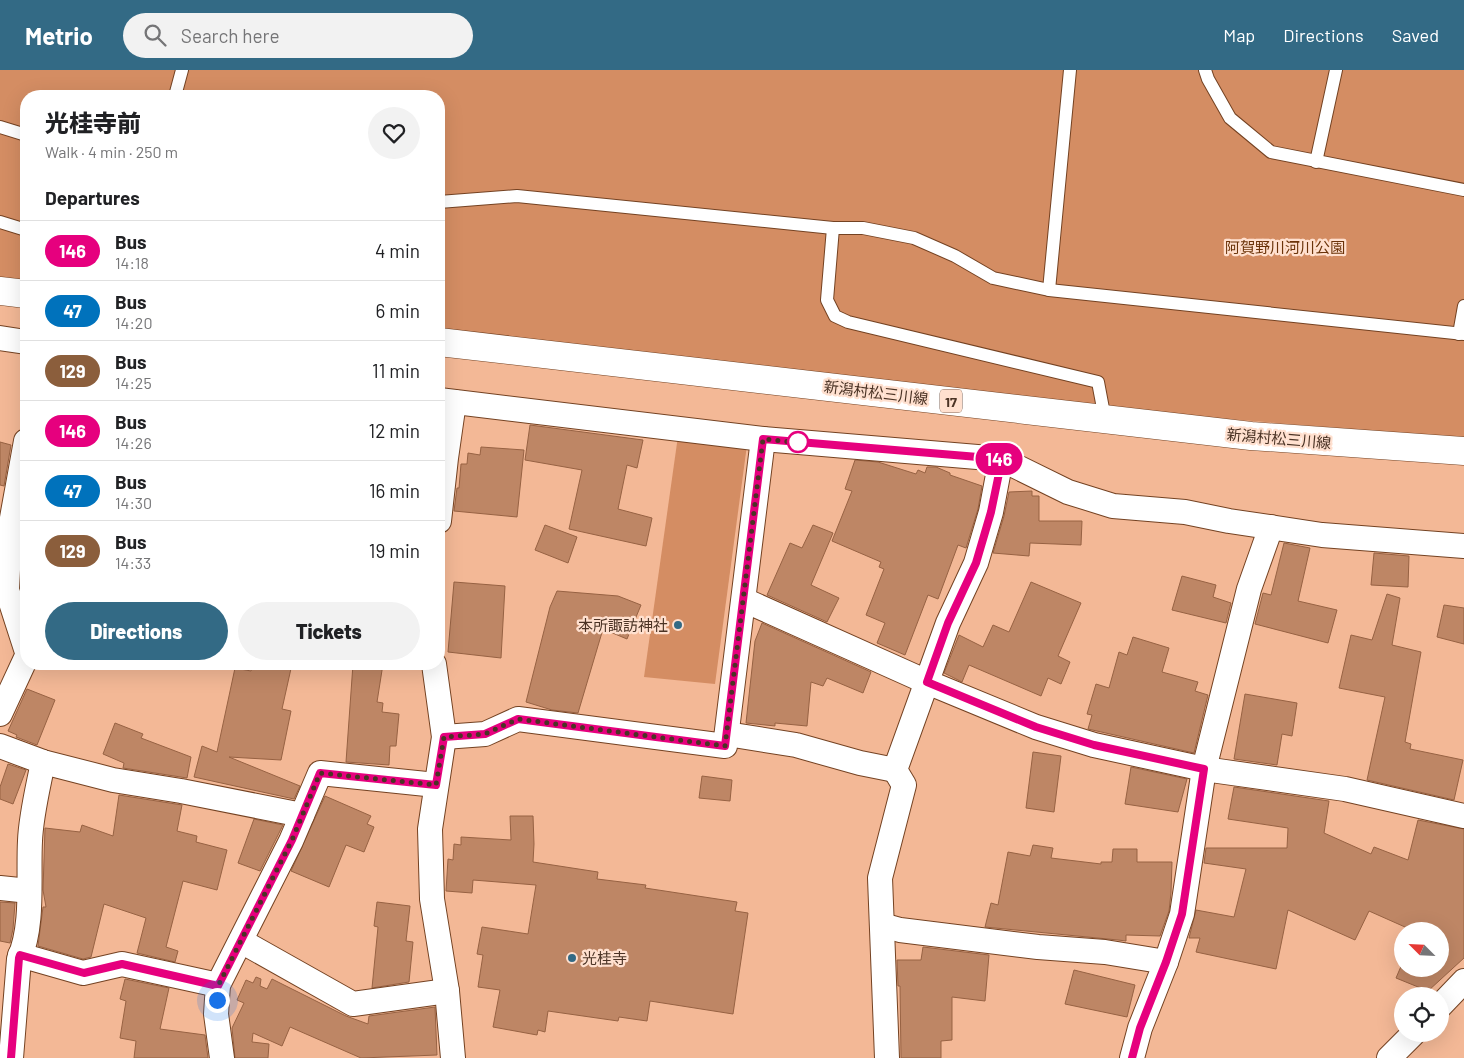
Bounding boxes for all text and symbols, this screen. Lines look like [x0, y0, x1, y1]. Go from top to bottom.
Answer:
search box [123, 13, 473, 58]
text: Metrio [25, 21, 93, 50]
icon: search [141, 21, 169, 49]
text: Search here [181, 24, 280, 47]
text: Map [1223, 24, 1255, 46]
text: Directions [1283, 24, 1364, 46]
text: Saved [1392, 24, 1439, 46]
button: heart [368, 107, 420, 159]
text: 光桂寺前 [45, 108, 141, 137]
text: Walk · 4 min · 250 m [45, 142, 178, 161]
text: Departures [45, 186, 140, 209]
text: Bus [115, 230, 147, 253]
park label: 阿賀野川河川公園 [1225, 238, 1345, 256]
text: 4 min [375, 239, 420, 262]
text: 146 [59, 240, 86, 262]
text: 14:18 [115, 253, 149, 272]
text: Bus [115, 290, 147, 313]
text: 6 min [376, 299, 420, 322]
text: 47 [63, 300, 82, 322]
text: 14:20 [115, 313, 152, 332]
text: Bus [115, 350, 147, 373]
text: 11 min [372, 359, 420, 382]
text: 129 [59, 360, 86, 382]
text: 14:25 [115, 373, 152, 392]
street label: 新潟村松三川線 [823, 377, 929, 407]
road number: 17 [940, 390, 962, 412]
text: Bus [115, 410, 147, 433]
text: 12 min [369, 419, 420, 442]
text: 146 [59, 420, 86, 442]
street label: 新潟村松三川線 [1226, 424, 1332, 452]
unlabelled marker [787, 431, 809, 453]
text: 14:26 [115, 433, 152, 452]
line badge: 146 [970, 443, 1028, 475]
text: 146 [986, 448, 1012, 470]
text: Bus [115, 470, 147, 493]
text: 16 min [369, 479, 420, 502]
text: 47 [63, 480, 82, 502]
text: 14:30 [115, 493, 152, 512]
text: Bus [115, 530, 147, 553]
text: 19 min [369, 539, 420, 562]
text: 129 [59, 540, 86, 562]
text: 14:33 [115, 553, 151, 572]
button: Directions [45, 602, 228, 660]
button: Tickets [238, 602, 420, 660]
place label: 本所諏訪神社 [578, 616, 668, 634]
marker: 本所諏訪神社 [672, 619, 684, 631]
north arrow [1394, 922, 1449, 978]
map controls [1394, 922, 1449, 1042]
place label: 光桂寺 [582, 949, 627, 967]
marker: 光桂寺 [566, 952, 578, 964]
button: locate [1394, 987, 1449, 1042]
your location [205, 988, 230, 1013]

